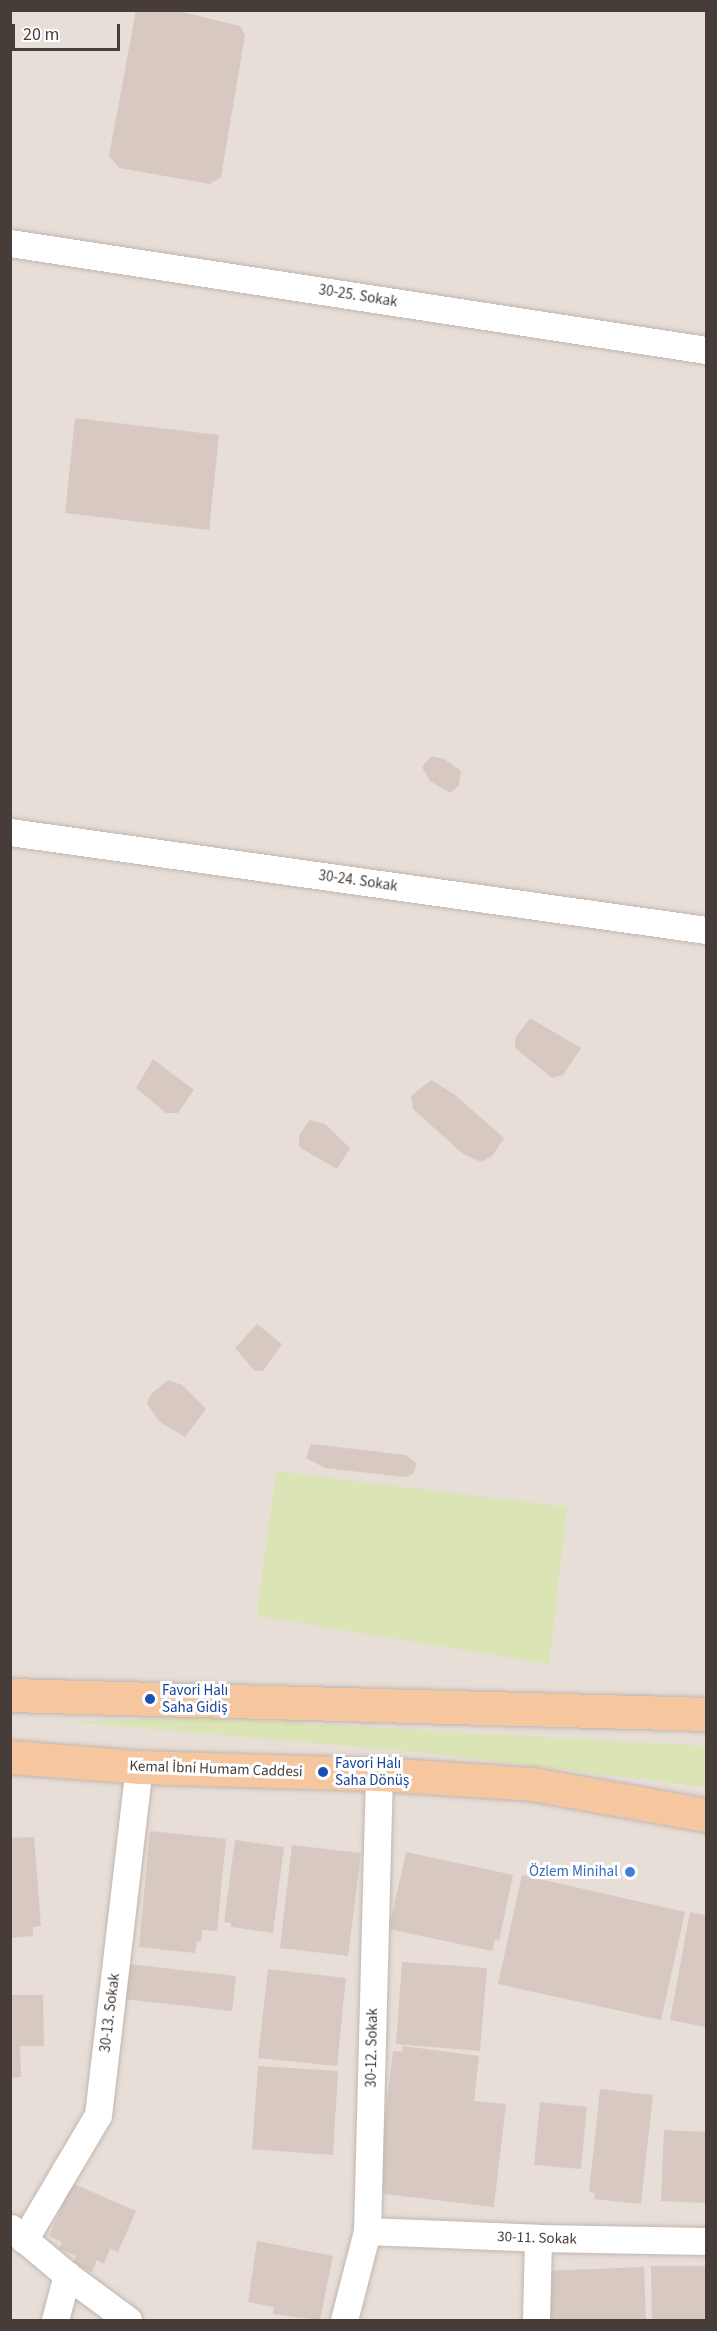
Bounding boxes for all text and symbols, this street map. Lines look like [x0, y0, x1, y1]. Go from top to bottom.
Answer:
scale bar [15, 12, 123, 50]
text: 20 m [23, 22, 59, 47]
street label: 30-25. Sokak [317, 281, 399, 311]
street label: 30-24. Sokak [317, 867, 399, 895]
place label: Favori Halı Saha Gidiş [162, 1681, 228, 1716]
marker: Favori Halı Saha Gidiş [143, 1692, 157, 1706]
place label: Favori Halı Saha Dönüş [335, 1754, 409, 1789]
street label: Kemal İbni Humam Caddesi [129, 1757, 303, 1781]
marker: Favori Halı Saha Dönüş [316, 1765, 330, 1779]
place label: Özlem Minihal [529, 1863, 618, 1881]
marker: Özlem Minihal [623, 1865, 637, 1879]
street label: 30-13. Sokak [96, 1972, 124, 2054]
street label: 30-12. Sokak [362, 2008, 382, 2088]
street label: 30-11. Sokak [497, 2228, 577, 2248]

